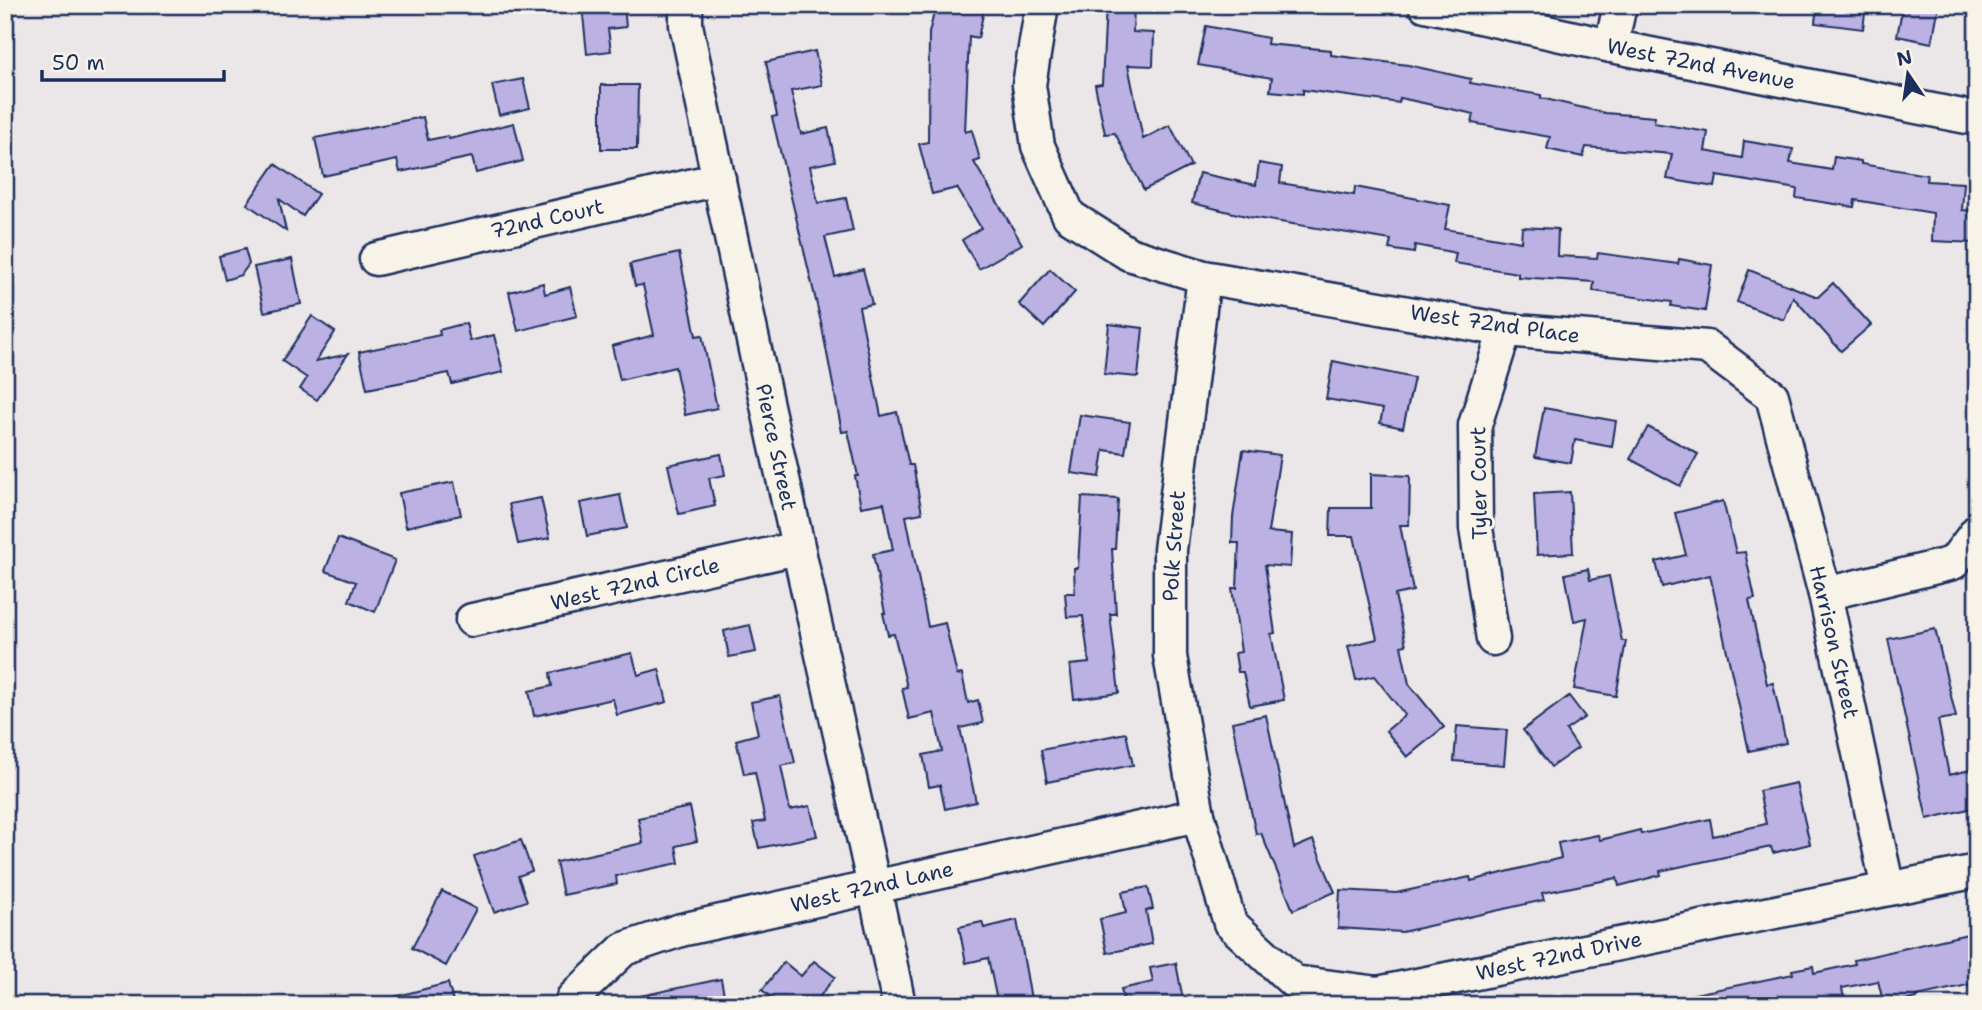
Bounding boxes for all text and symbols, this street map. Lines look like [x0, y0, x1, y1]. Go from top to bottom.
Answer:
street label: West 72nd Avenue [1604, 32, 1798, 96]
scale bar [42, 38, 224, 82]
north arrow [1874, 38, 1944, 108]
text: N [1894, 44, 1914, 72]
text: 50 m [52, 49, 105, 77]
street label: 72nd Court [487, 192, 607, 246]
street label: West 72nd Place [1408, 298, 1582, 350]
street label: Pierce Street [749, 381, 803, 513]
street label: Tyler Court [1464, 426, 1494, 540]
street label: Polk Street [1156, 489, 1192, 603]
street label: West 72nd Circle [548, 551, 722, 617]
street label: Harrison Street [1803, 563, 1865, 721]
street label: West 72nd Lane [788, 855, 956, 919]
street label: West 72nd Drive [1473, 925, 1645, 987]

